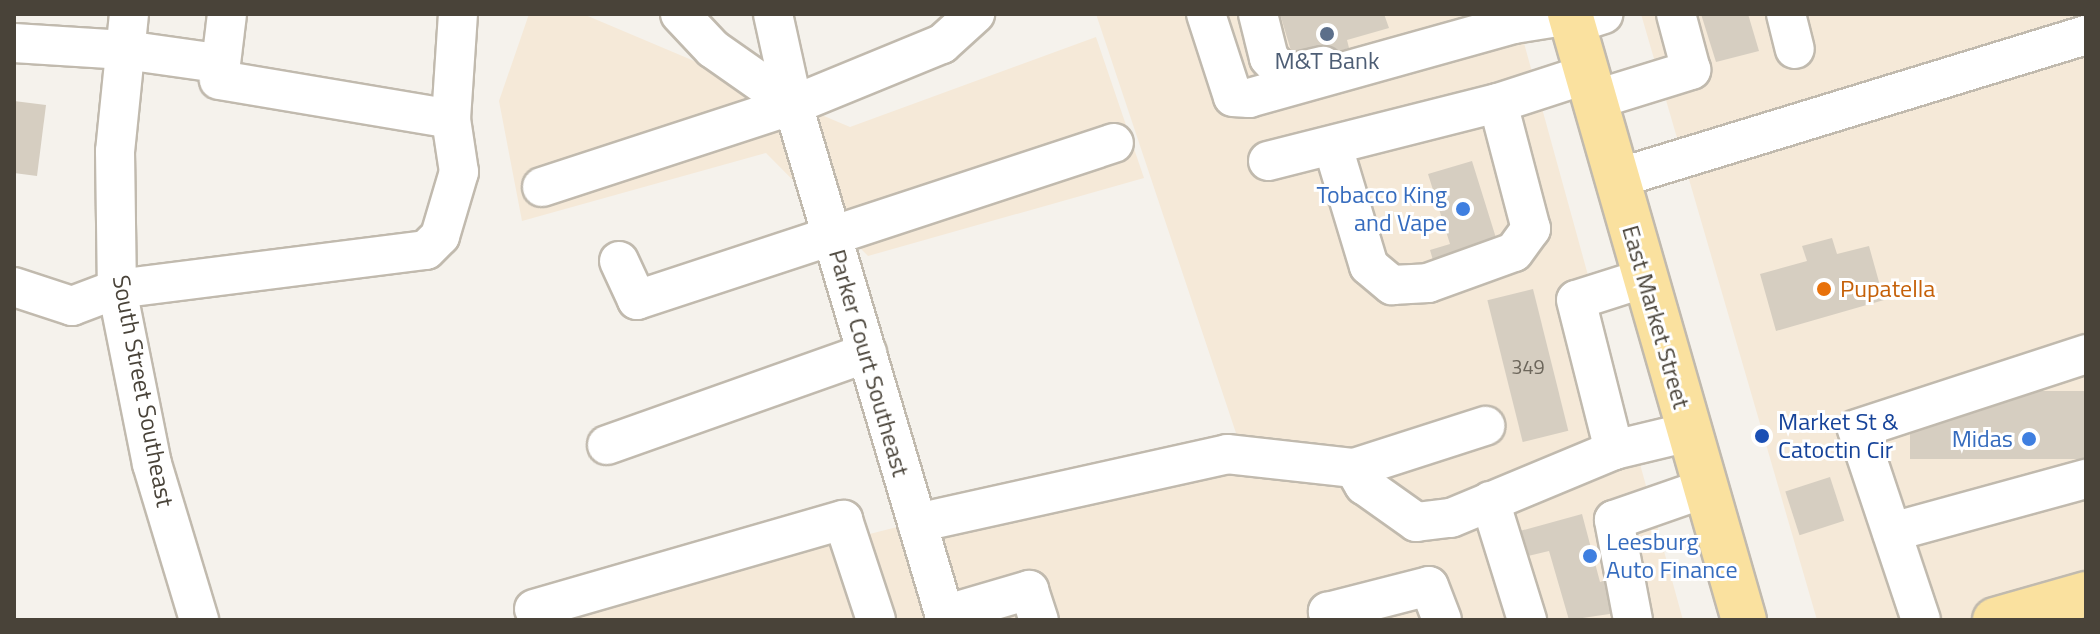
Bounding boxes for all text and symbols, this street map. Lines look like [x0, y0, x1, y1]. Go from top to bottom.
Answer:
marker: M&T Bank [1318, 25, 1336, 43]
place label: M&T Bank [1275, 47, 1379, 75]
place label: Tobacco King and Vape [1317, 181, 1447, 237]
marker: Tobacco King and Vape [1454, 200, 1472, 218]
street label: East Market Street [1616, 222, 1696, 412]
street label: Parker Court Southeast [823, 246, 915, 480]
street label: South Street Southeast [106, 273, 180, 509]
place label: Pupatella [1840, 275, 1935, 303]
marker: Pupatella [1815, 280, 1833, 298]
house number: 349 [1511, 354, 1545, 378]
place label: Market St & Catoctin Cir [1778, 408, 1898, 464]
place label: Midas [1952, 425, 2013, 453]
marker: Market St & Catoctin Cir [1753, 427, 1771, 445]
marker: Midas [2020, 430, 2038, 448]
place label: Leesburg Auto Finance [1606, 528, 1738, 584]
marker: Leesburg Auto Finance [1581, 547, 1599, 565]

